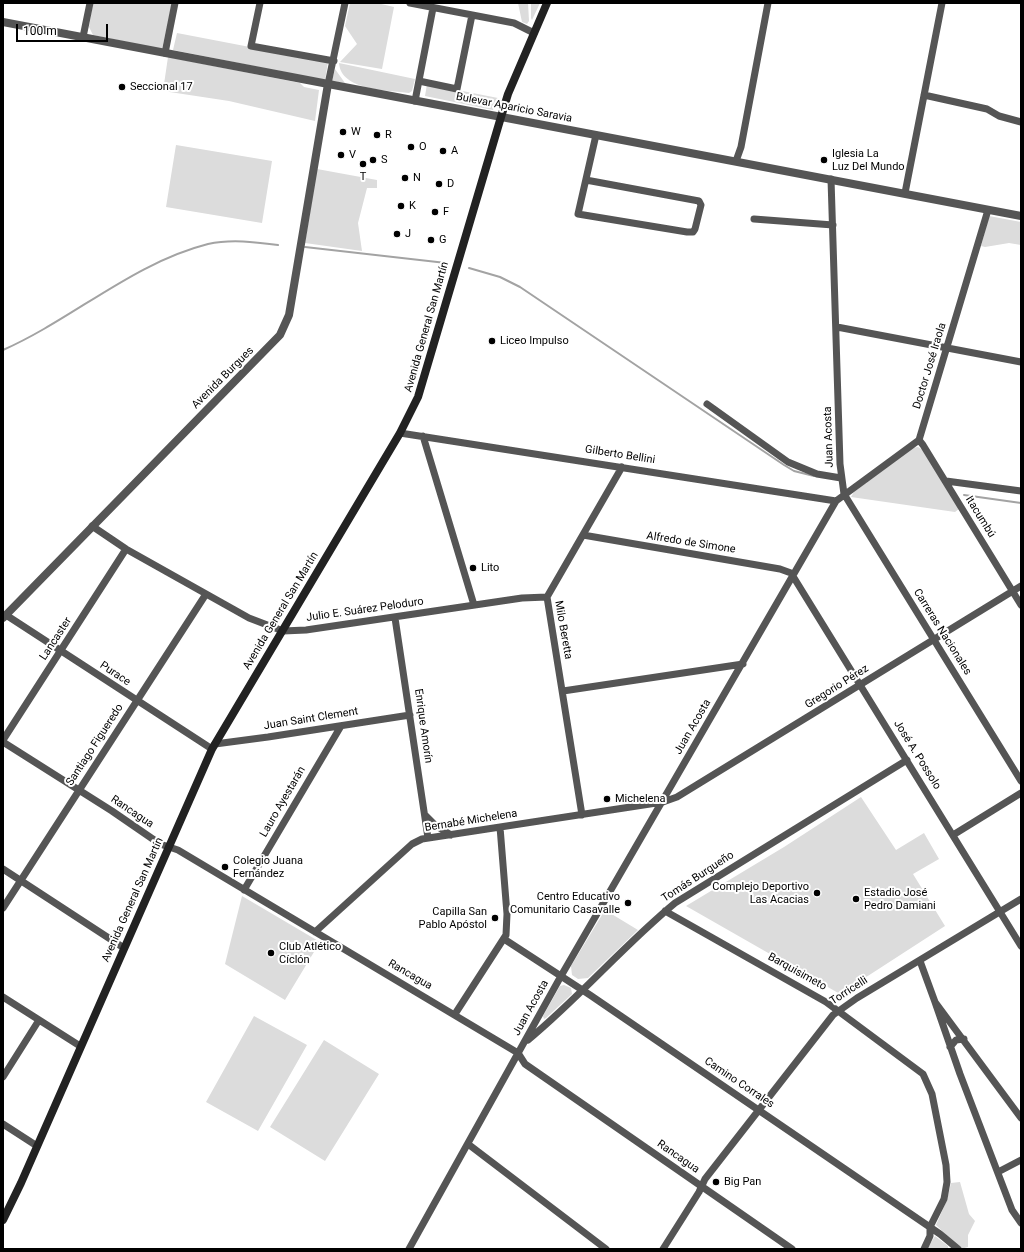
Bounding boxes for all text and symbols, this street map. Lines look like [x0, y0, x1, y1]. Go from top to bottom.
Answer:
scale bar [18, 16, 110, 42]
text: 100 m [23, 24, 57, 38]
place label: Seccional 17 [130, 80, 193, 94]
marker: Seccional 17 [117, 82, 127, 92]
street label: Bulevar Aparicio Saravia [455, 90, 573, 126]
place label: W [351, 125, 361, 139]
marker: W [338, 127, 348, 137]
place label: R [385, 128, 392, 142]
marker: R [372, 130, 382, 140]
place label: O [419, 140, 427, 154]
marker: O [406, 142, 416, 152]
place label: A [451, 144, 458, 158]
marker: A [438, 146, 448, 156]
place label: Iglesia La Luz Del Mundo [832, 147, 905, 173]
place label: V [349, 148, 356, 162]
marker: V [336, 150, 346, 160]
place label: S [381, 153, 388, 167]
marker: S [368, 155, 378, 165]
marker: Iglesia La Luz Del Mundo [819, 155, 829, 165]
marker: T [358, 159, 368, 169]
place label: T [360, 170, 366, 184]
place label: N [413, 171, 421, 185]
marker: N [400, 173, 410, 183]
place label: D [447, 177, 454, 191]
marker: D [434, 179, 444, 189]
place label: K [409, 199, 416, 213]
marker: K [396, 201, 406, 211]
place label: F [443, 205, 449, 219]
marker: F [430, 207, 440, 217]
place label: J [405, 227, 411, 241]
marker: J [392, 229, 402, 239]
place label: G [439, 233, 446, 247]
marker: G [426, 235, 436, 245]
street label: Avenida General San Martín [402, 260, 452, 394]
street label: Doctor José Iraola [911, 321, 949, 411]
place label: Liceo Impulso [500, 334, 569, 348]
marker: Liceo Impulso [487, 336, 497, 346]
street label: Avenida Burgues [189, 344, 257, 412]
street label: Juan Acosta [821, 406, 837, 468]
street label: Gilberto Bellini [584, 443, 656, 467]
street label: Itacumbú [962, 494, 998, 540]
street label: Alfredo de Simone [645, 529, 737, 557]
street label: Avenida General San Martín [241, 550, 321, 672]
place label: Lito [481, 561, 499, 575]
marker: Lito [468, 563, 478, 573]
street label: Carreras Nacionales [910, 587, 974, 677]
street label: Julio E. Suárez Peloduro [305, 595, 425, 625]
street label: Milo Beretta [551, 600, 575, 660]
street label: Lancaster [37, 615, 75, 663]
street label: Purace [97, 659, 133, 689]
street label: Gregorio Pérez [803, 662, 871, 712]
street label: Enrique Amorín [411, 688, 435, 764]
street label: Juan Acosta [672, 697, 714, 757]
street label: Santiago Figueredo [64, 702, 126, 788]
street label: Juan Saint Clement [263, 705, 359, 733]
street label: José A. Possolo [890, 718, 944, 792]
street label: Lauro Ayestarán [257, 764, 309, 840]
place label: Michelena [615, 792, 665, 806]
street label: Rancagua [108, 793, 156, 831]
marker: Michelena [602, 794, 612, 804]
street label: Bernabé Michelena [424, 807, 518, 835]
street label: Avenida General San Martín [99, 836, 167, 964]
street label: Tomás Burgueño [659, 849, 737, 905]
place label: Colegio Juana Fernández [233, 854, 303, 880]
marker: Colegio Juana Fernández [220, 862, 230, 872]
place label: Complejo Deportivo Las Acacias [712, 880, 809, 906]
place label: Estadio José Pedro Damiani [864, 886, 936, 912]
marker: Complejo Deportivo Las Acacias [812, 888, 822, 898]
place label: Centro Educativo Comunitario Casavalle [510, 890, 620, 916]
marker: Estadio José Pedro Damiani [851, 894, 861, 904]
marker: Centro Educativo Comunitario Casavalle [623, 898, 633, 908]
place label: Capilla San Pablo Apóstol [419, 905, 487, 931]
marker: Capilla San Pablo Apóstol [490, 913, 500, 923]
place label: Club Atlético Cíclón [279, 940, 341, 966]
marker: Club Atlético Cíclón [266, 948, 276, 958]
street label: Barquisimeto [765, 950, 829, 994]
street label: Rancagua [386, 957, 434, 993]
street label: Torricelli [828, 974, 870, 1008]
street label: Juan Acosta [510, 978, 552, 1038]
street label: Camino Corrales [702, 1055, 776, 1111]
street label: Rancagua [654, 1138, 702, 1176]
place label: Big Pan [724, 1175, 761, 1189]
marker: Big Pan [711, 1177, 721, 1187]

